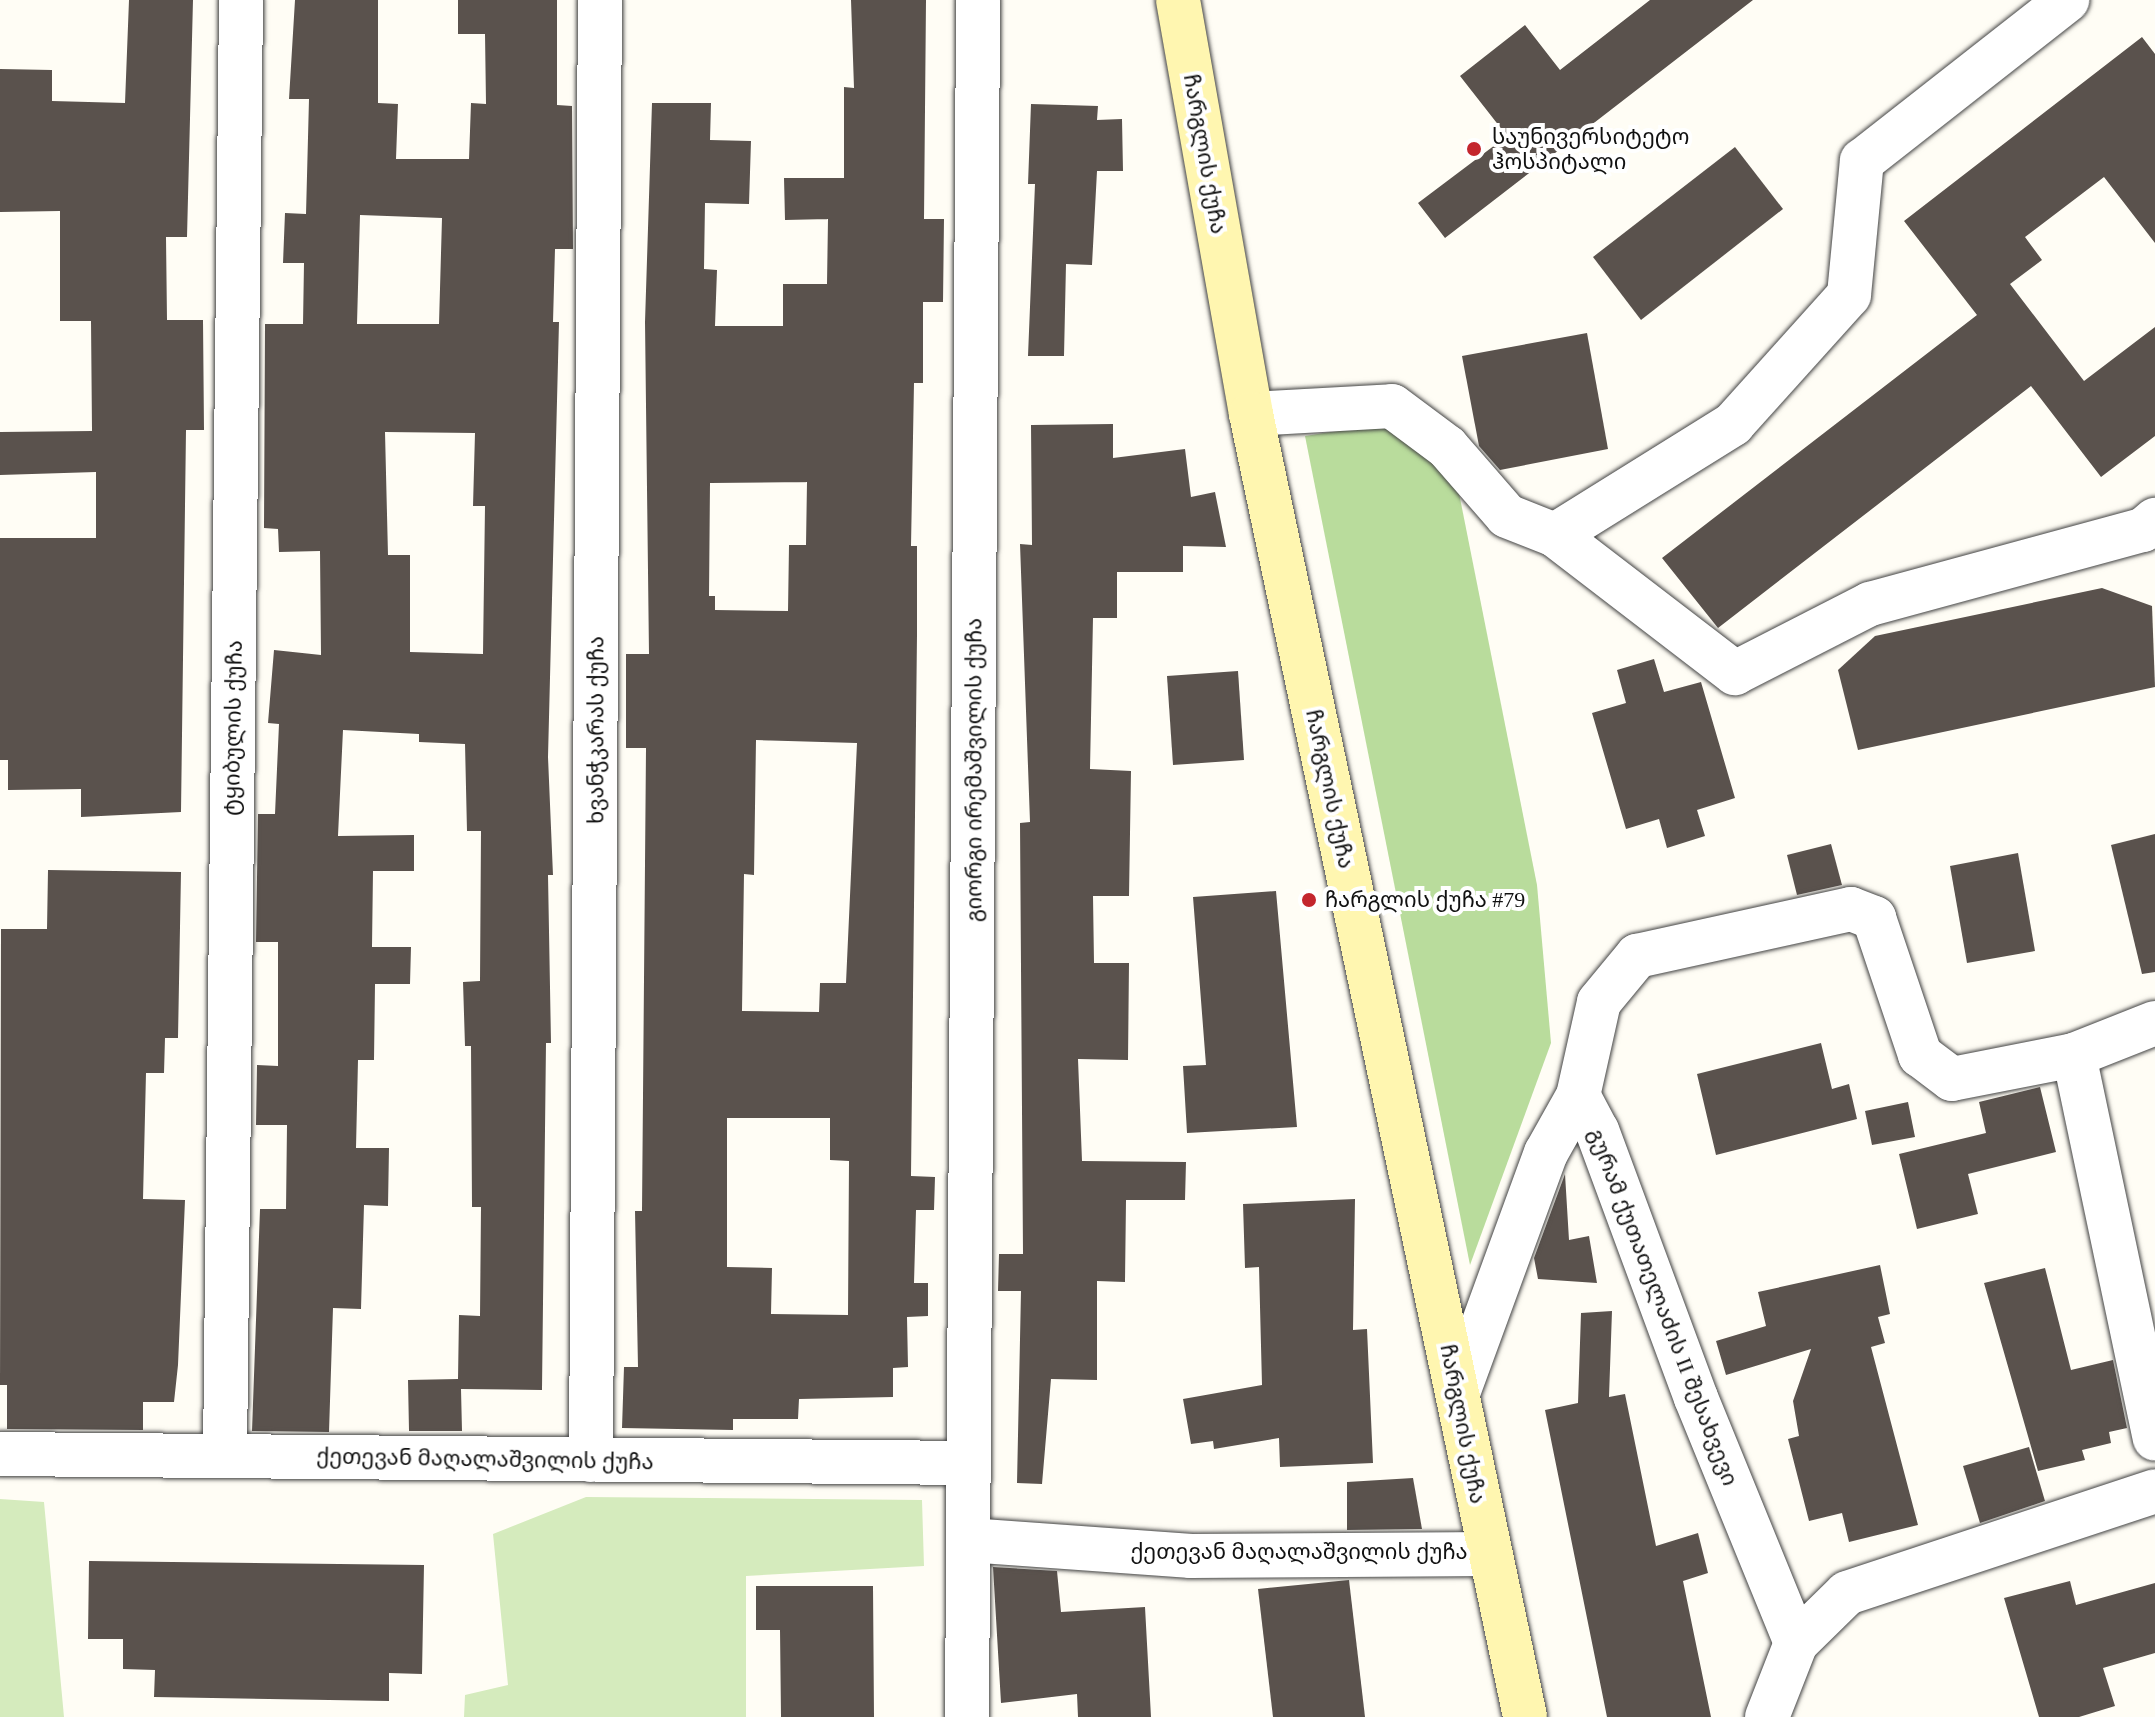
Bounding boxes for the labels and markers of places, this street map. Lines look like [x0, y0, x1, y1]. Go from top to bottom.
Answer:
place label: საუნივერსიტეტო ჰოსპიტალი [1492, 123, 1689, 174]
marker: საუნივერსიტეტო ჰოსპიტალი [1463, 138, 1485, 160]
place label: ჩარგლის ქუჩა #79 [1325, 887, 1525, 913]
marker: ჩარგლის ქუჩა #79 [1300, 891, 1318, 909]

